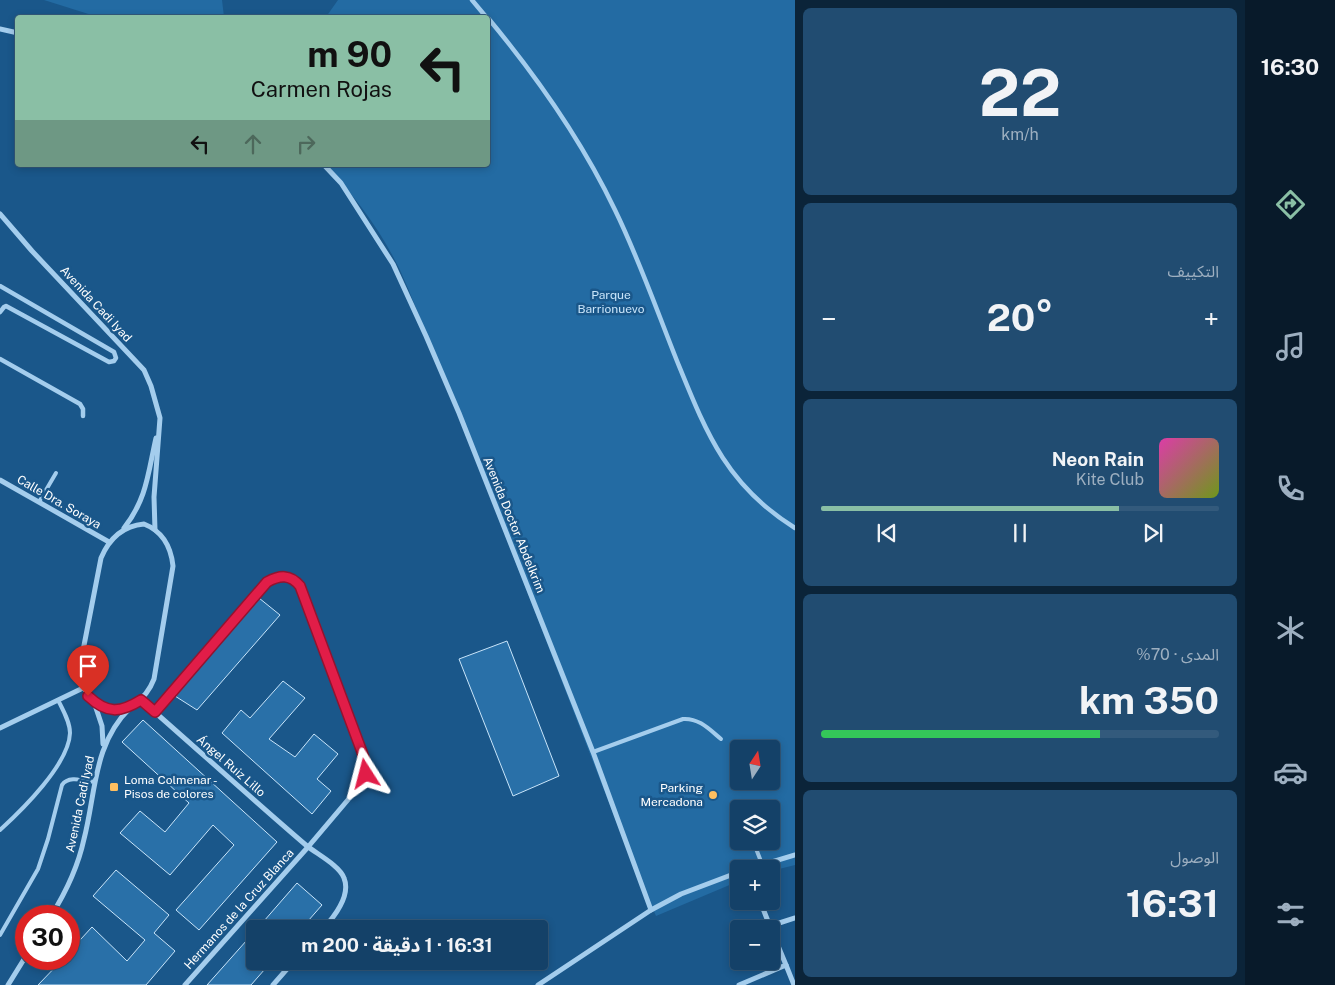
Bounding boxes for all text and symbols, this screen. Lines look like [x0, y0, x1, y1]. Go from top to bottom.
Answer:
text: 90 m [307, 34, 392, 75]
icon: left [410, 35, 475, 100]
text: 22 [979, 54, 1061, 131]
text: 16:30 [1261, 54, 1319, 80]
text: Carmen Rojas [251, 76, 392, 102]
text: km/h [1001, 125, 1039, 144]
icon: left [186, 130, 214, 158]
icon: ahead [239, 130, 267, 158]
icon: right [292, 130, 320, 158]
icon: directions [1273, 187, 1308, 222]
text: التكييف [1167, 262, 1219, 281]
street label: Avenida Cadi Iyad [57, 263, 135, 345]
park label: Parque Barrionuevo [577, 288, 645, 316]
text: 20° [987, 295, 1053, 340]
text: − [821, 302, 837, 335]
text: + [1203, 302, 1219, 335]
icon: music [1273, 329, 1308, 364]
text: Neon Rain [1052, 448, 1144, 470]
street label: Avenida Doctor Abdelkrim [480, 455, 548, 595]
text: Kite Club [1076, 470, 1144, 489]
icon: phone [1273, 471, 1308, 506]
street label: Calle Dra. Soraya [14, 472, 104, 532]
icon: previous [873, 519, 901, 547]
icon: pause [1006, 519, 1034, 547]
icon: next [1139, 519, 1167, 547]
icon: climate [1273, 613, 1308, 648]
pin [67, 645, 109, 696]
text: المدى · 70% [1136, 645, 1219, 664]
icon: arrive [74, 652, 102, 680]
text: 350 km [1079, 678, 1219, 723]
street label: Ángel Ruiz Lillo [194, 732, 268, 800]
north arrow [730, 740, 780, 790]
map controls [730, 740, 780, 970]
position arrow [339, 747, 391, 799]
street label: Avenida Cadi Iyad [63, 754, 97, 854]
icon: car [1273, 755, 1308, 790]
place label: Loma Colmenar - Pisos de colores [124, 773, 218, 801]
marker: Loma Colmenar - Pisos de colores [108, 781, 120, 793]
place label: Parking Mercadona [641, 781, 703, 809]
marker: Parking Mercadona [707, 789, 719, 801]
button: layers [730, 800, 780, 850]
street label: Hermanos de la Cruz Blanca [181, 846, 297, 972]
text: الوصول [1170, 848, 1219, 867]
button: + [730, 860, 780, 910]
text: 16:31 [1126, 881, 1219, 926]
icon: filters [1273, 897, 1308, 932]
speed limit sign: 30 [15, 905, 80, 970]
button: − [730, 920, 780, 970]
text: 16:31 · 1 دقيقة · 200 m [301, 934, 493, 956]

